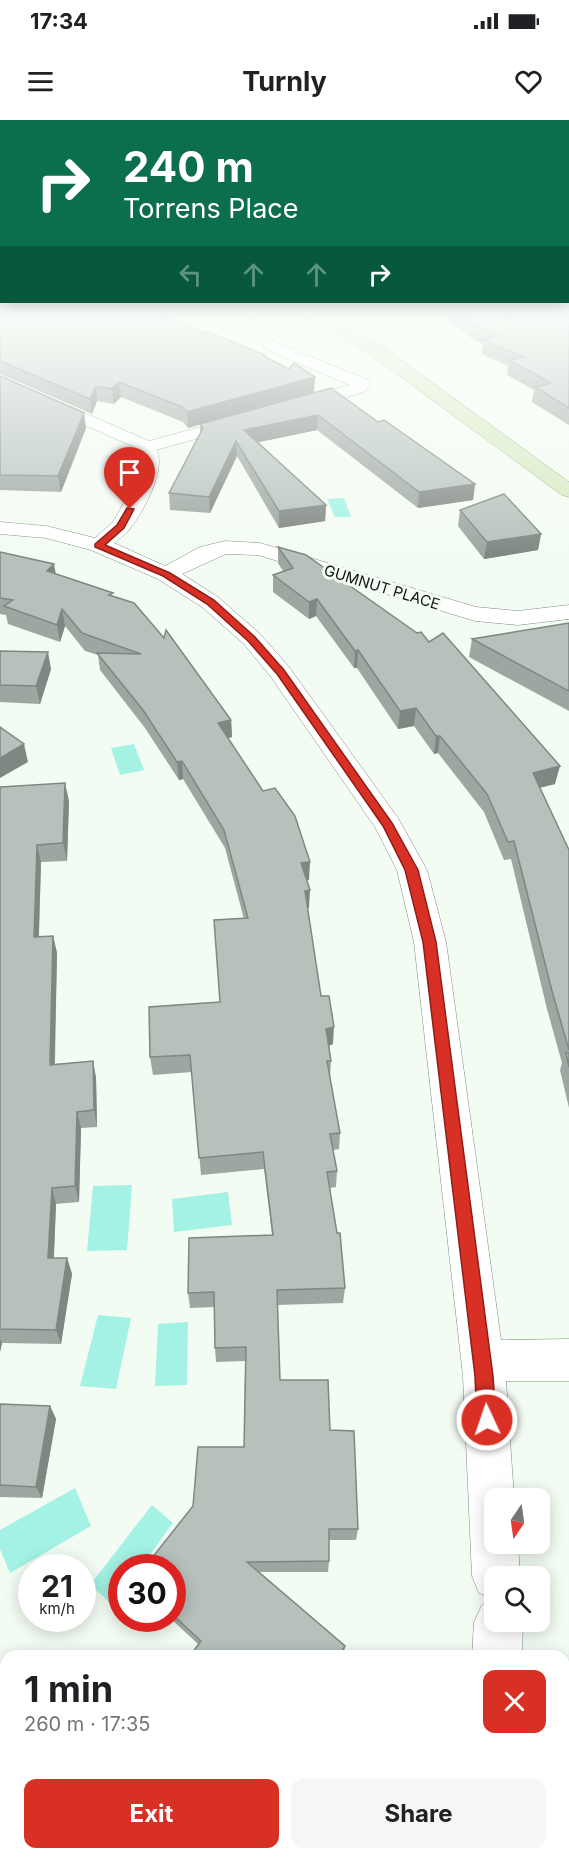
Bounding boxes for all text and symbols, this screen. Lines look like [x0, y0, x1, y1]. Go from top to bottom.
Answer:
text: 17:34 [30, 8, 88, 34]
icon: menu [24, 65, 57, 98]
text: Turnly [242, 65, 327, 98]
icon: heart [512, 65, 545, 98]
text: 240 m [123, 141, 254, 192]
icon: right [24, 144, 102, 222]
text: Torrens Place [123, 192, 298, 225]
icon: left [174, 258, 207, 291]
icon: ahead [237, 258, 270, 291]
icon: ahead [300, 258, 333, 291]
icon: right [363, 258, 396, 291]
pin [104, 447, 155, 509]
icon: arrive [113, 456, 146, 489]
street label: GUMNUT PLACE [322, 560, 442, 614]
position arrow [455, 1388, 519, 1452]
north arrow [484, 1488, 550, 1554]
map controls [484, 1488, 550, 1632]
speed limit sign: 30 [108, 1554, 186, 1632]
button: search [484, 1566, 550, 1632]
text: 21 [41, 1568, 73, 1604]
text: km/h [39, 1599, 75, 1618]
text: 1 min [24, 1667, 113, 1711]
button: close [483, 1670, 546, 1733]
text: 260 m · 17:35 [24, 1712, 150, 1736]
button: Exit [24, 1779, 279, 1848]
button: Share [291, 1779, 546, 1848]

